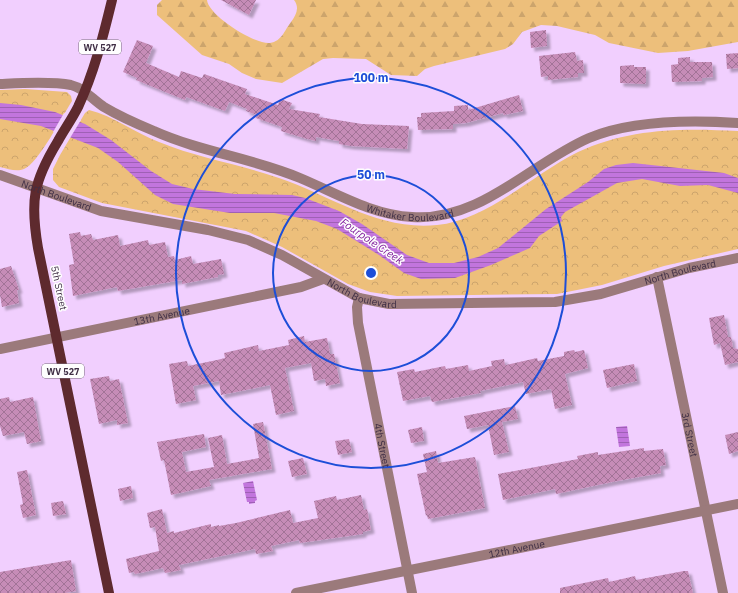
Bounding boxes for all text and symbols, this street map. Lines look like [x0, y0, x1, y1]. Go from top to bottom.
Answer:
road number: WV 527 [79, 40, 121, 54]
text: 100 m [353, 70, 389, 85]
text: 50 m [357, 167, 385, 182]
street label: North Boulevard [20, 177, 93, 214]
street label: Whitaker Boulevard [365, 201, 455, 224]
water label: Fourpole Creek [338, 215, 406, 267]
street label: North Boulevard [643, 256, 717, 287]
street label: 5th Street [48, 265, 70, 312]
centre of rings [364, 266, 378, 280]
street label: North Boulevard [325, 275, 397, 311]
street label: 13th Avenue [132, 303, 191, 328]
road number: WV 527 [42, 364, 84, 378]
street label: 3rd Street [679, 411, 701, 459]
street label: 4th Street [372, 422, 393, 469]
street label: 12th Avenue [487, 536, 546, 561]

